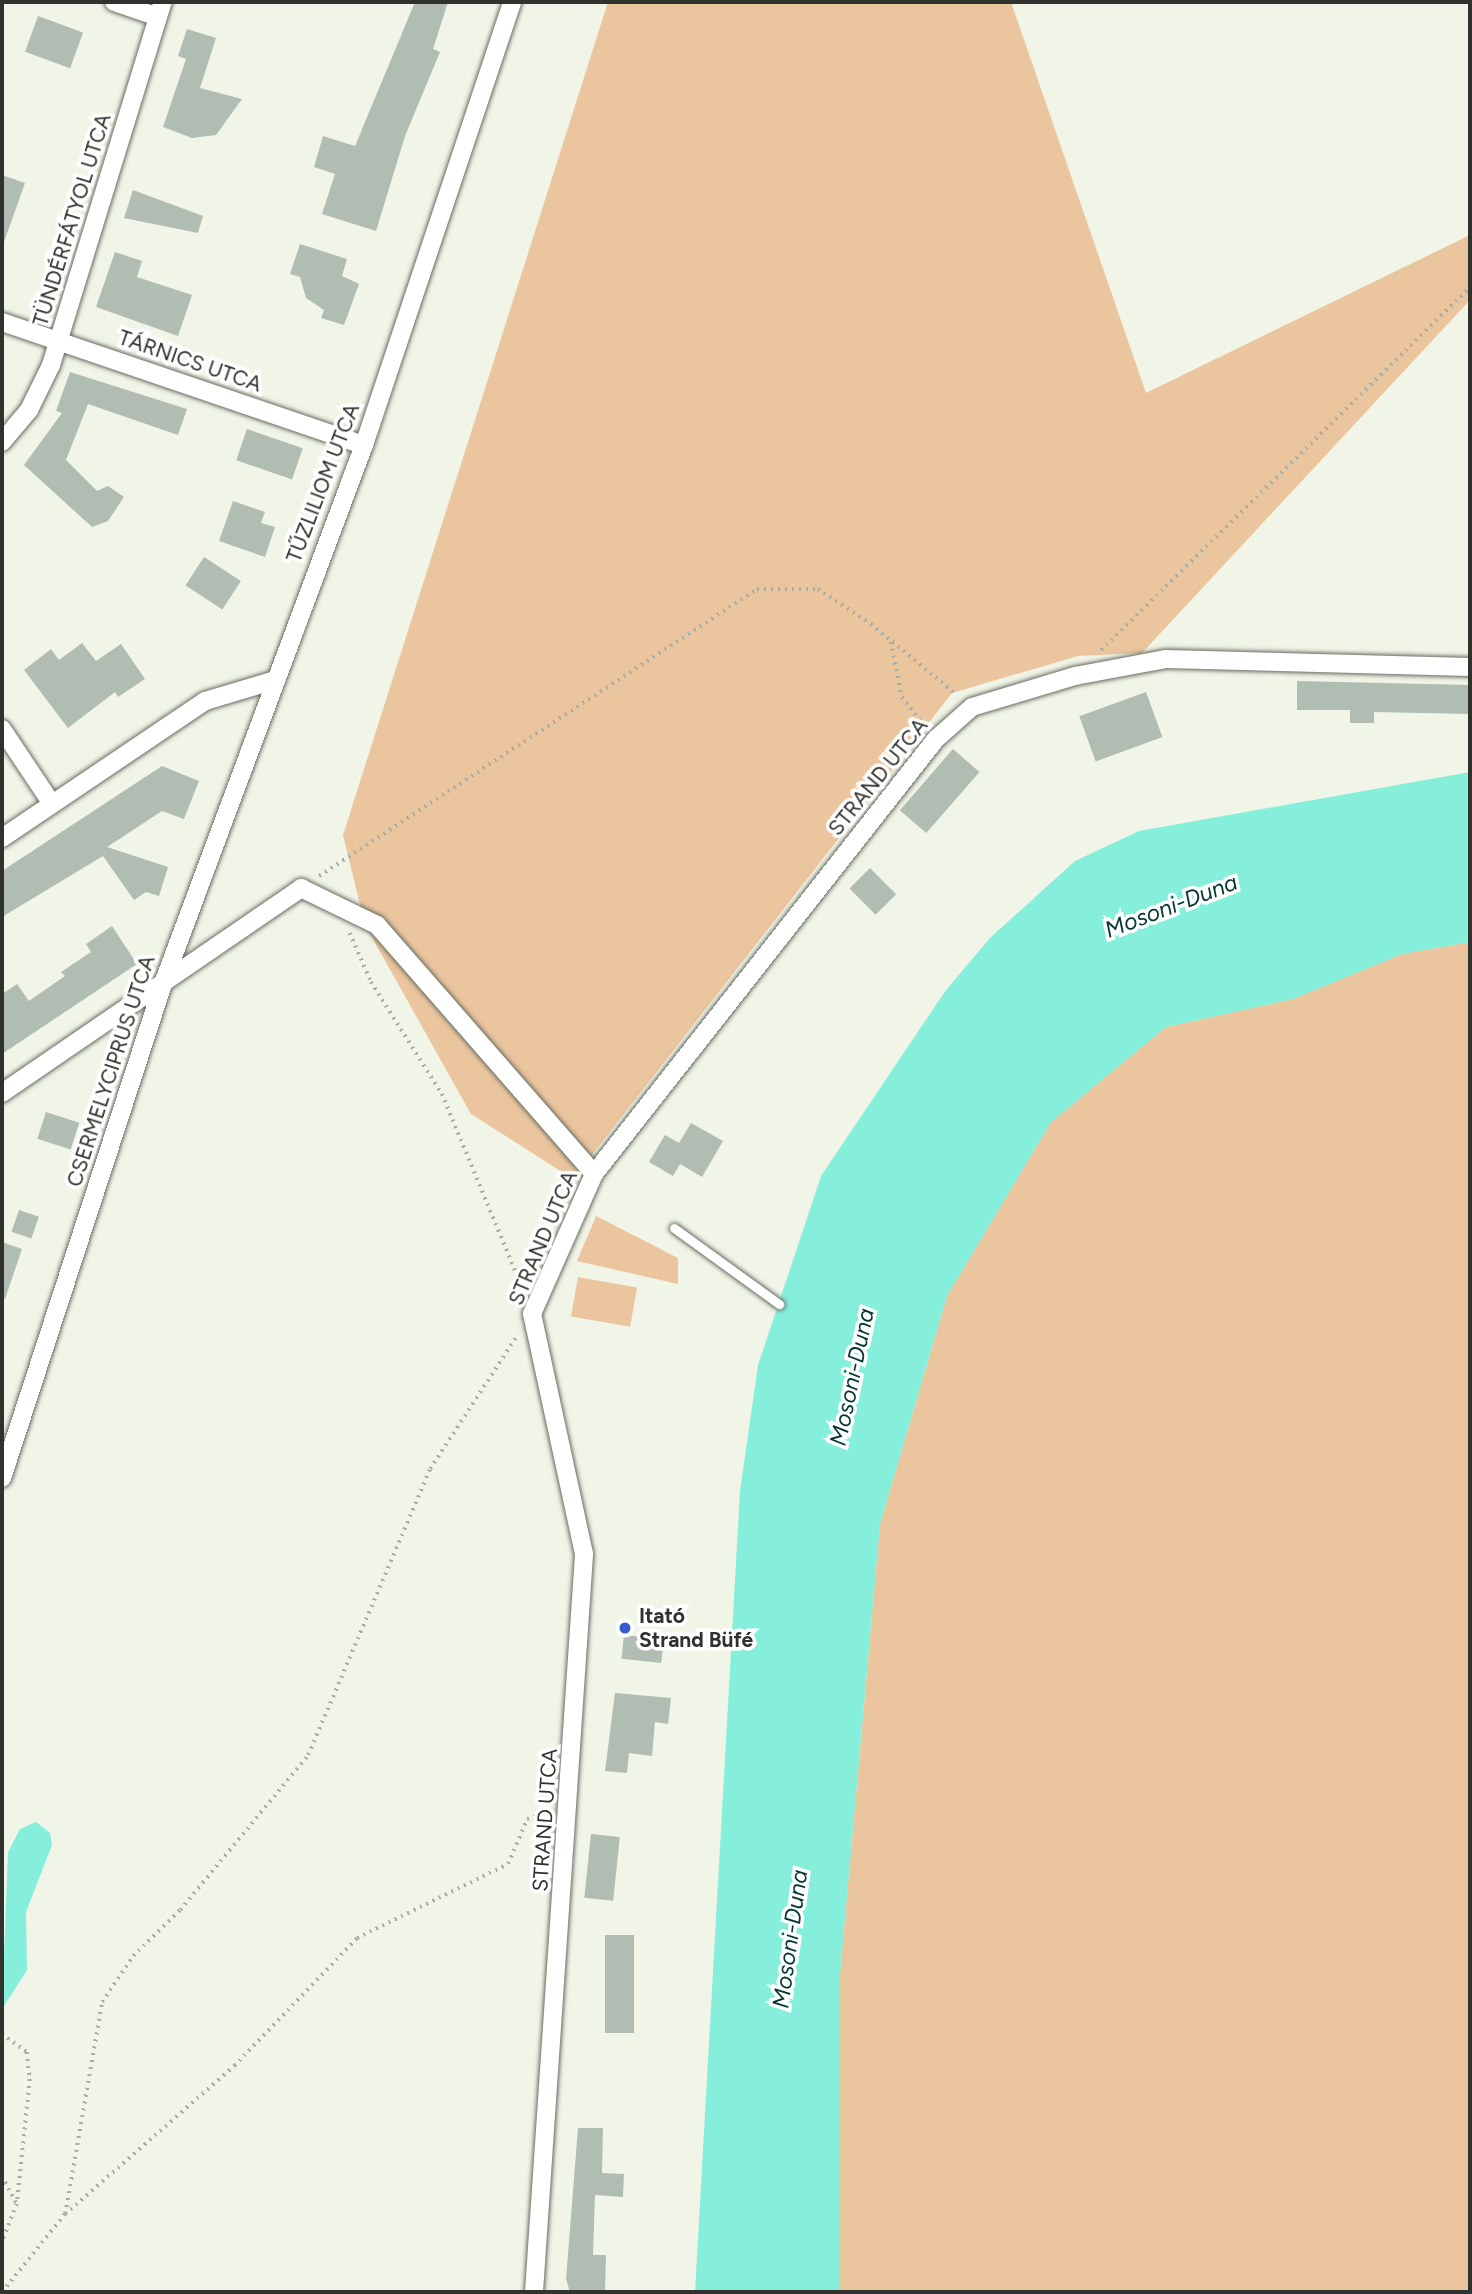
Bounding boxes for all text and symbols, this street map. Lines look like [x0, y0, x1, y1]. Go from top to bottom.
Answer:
street label: TÜNDÉRFÁTYOL UTCA [28, 111, 116, 329]
street label: TÁRNICS UTCA [115, 325, 265, 397]
street label: TŰZLILIOM UTCA [281, 400, 365, 566]
street label: STRAND UTCA [823, 713, 933, 841]
water label: Mosoni-Duna [1101, 868, 1241, 944]
street label: CSERMELYCIPRUS UTCA [62, 952, 160, 1190]
street label: STRAND UTCA [503, 1167, 583, 1309]
water label: Mosoni-Duna [824, 1306, 880, 1448]
place label: Itató Strand Büfé [639, 1603, 753, 1653]
marker: Itató Strand Büfé [617, 1620, 633, 1636]
street label: STRAND UTCA [527, 1748, 563, 1892]
water label: Mosoni-Duna [767, 1868, 813, 2010]

